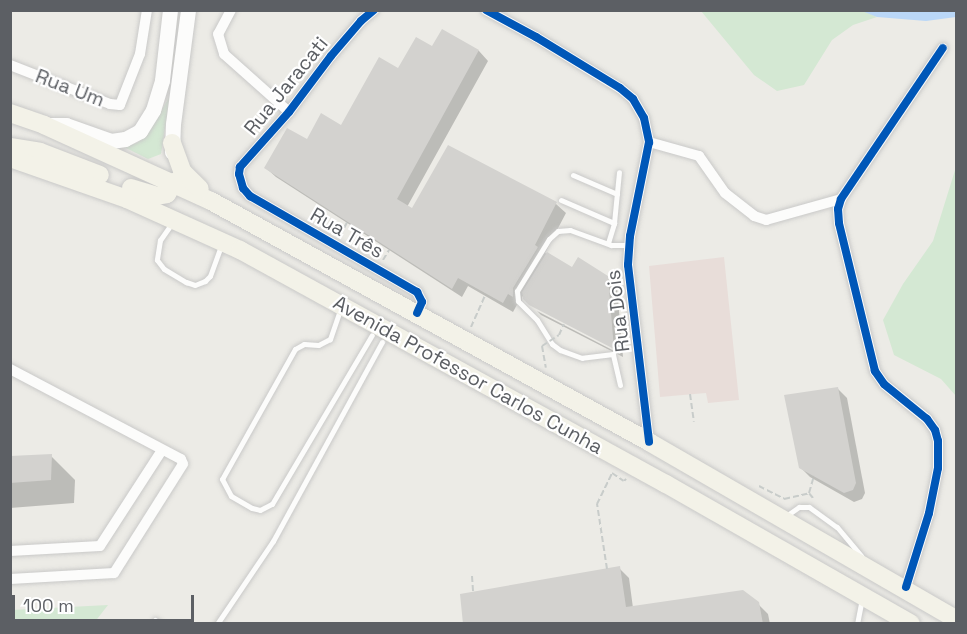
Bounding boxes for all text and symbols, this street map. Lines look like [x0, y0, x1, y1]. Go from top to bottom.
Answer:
street label: Rua Jaracati [239, 32, 333, 140]
street label: Rua Um [32, 64, 108, 112]
street label: Rua Três [306, 202, 388, 264]
street label: Rua Dois [601, 269, 635, 353]
street label: Avenida Professor Carlos Cunha [329, 291, 607, 459]
scale bar [15, 583, 196, 621]
text: 100 m [23, 594, 74, 617]

